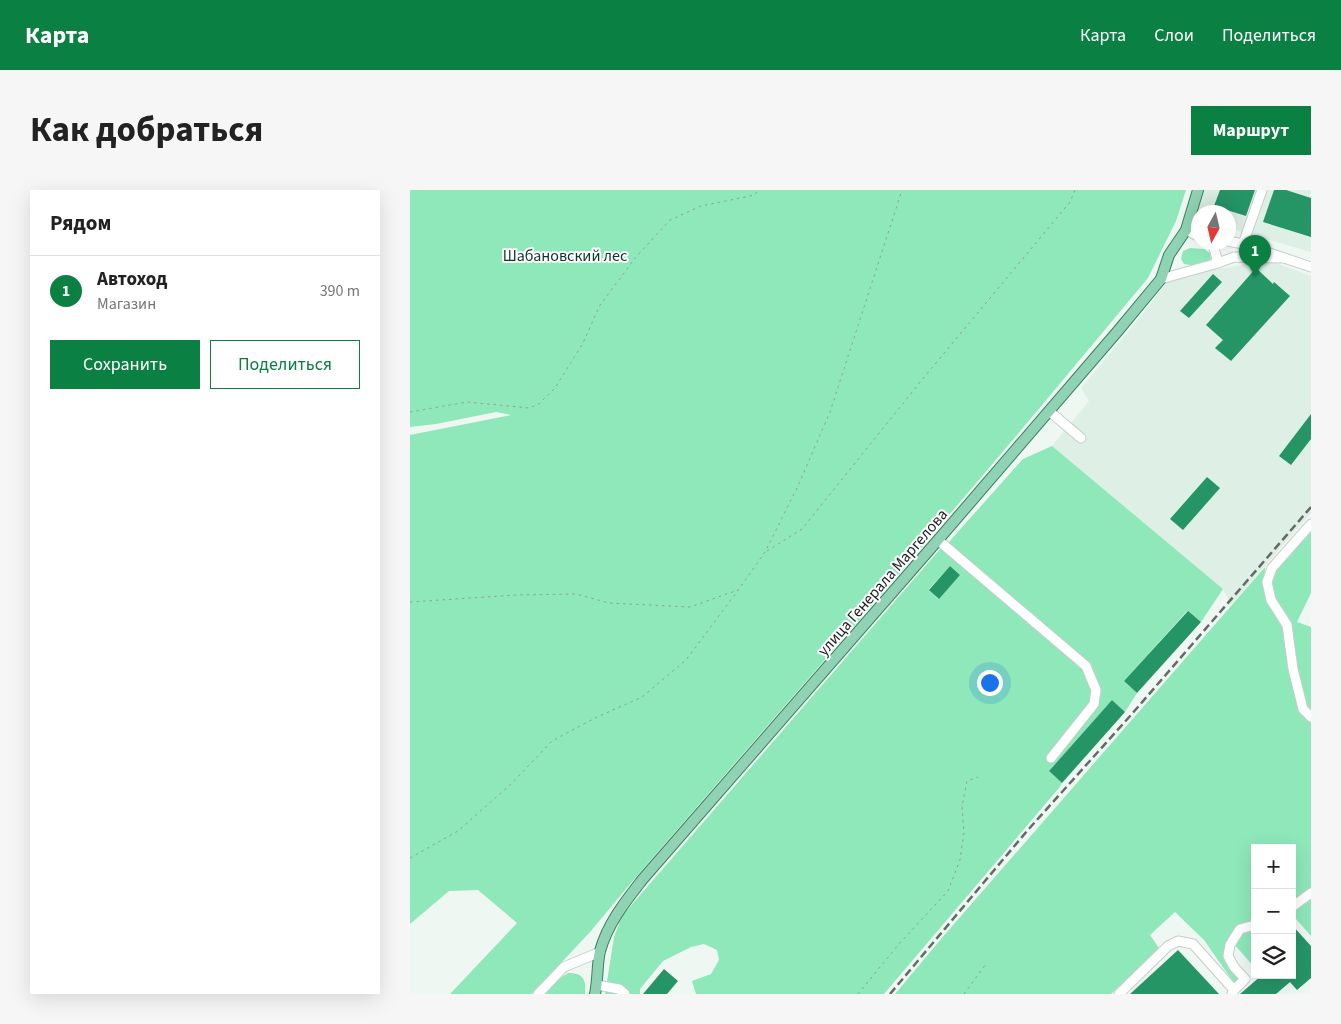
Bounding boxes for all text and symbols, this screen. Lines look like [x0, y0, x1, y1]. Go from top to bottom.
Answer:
text: Карта [25, 18, 89, 53]
text: Карта [1080, 23, 1126, 48]
text: Слои [1154, 23, 1194, 48]
text: Поделиться [1222, 23, 1316, 48]
text: Как добраться [30, 105, 263, 155]
button: Маршрут [1191, 106, 1311, 155]
north arrow [1191, 205, 1236, 250]
text: Рядом [50, 208, 111, 238]
pin: 1 [1239, 235, 1271, 276]
park label: Шабановский лес [503, 245, 627, 267]
text: Автоход [97, 266, 167, 293]
text: 1 [62, 280, 70, 302]
text: 390 m [320, 280, 360, 302]
text: Магазин [97, 293, 156, 315]
button: Сохранить [50, 340, 200, 389]
button: Поделиться [210, 340, 360, 389]
street label: улица Генерала Маргелова [813, 504, 953, 661]
your location [977, 670, 1003, 696]
map controls [1251, 844, 1296, 979]
button: + [1251, 844, 1296, 889]
button: − [1251, 889, 1296, 934]
button: layers [1251, 934, 1296, 979]

